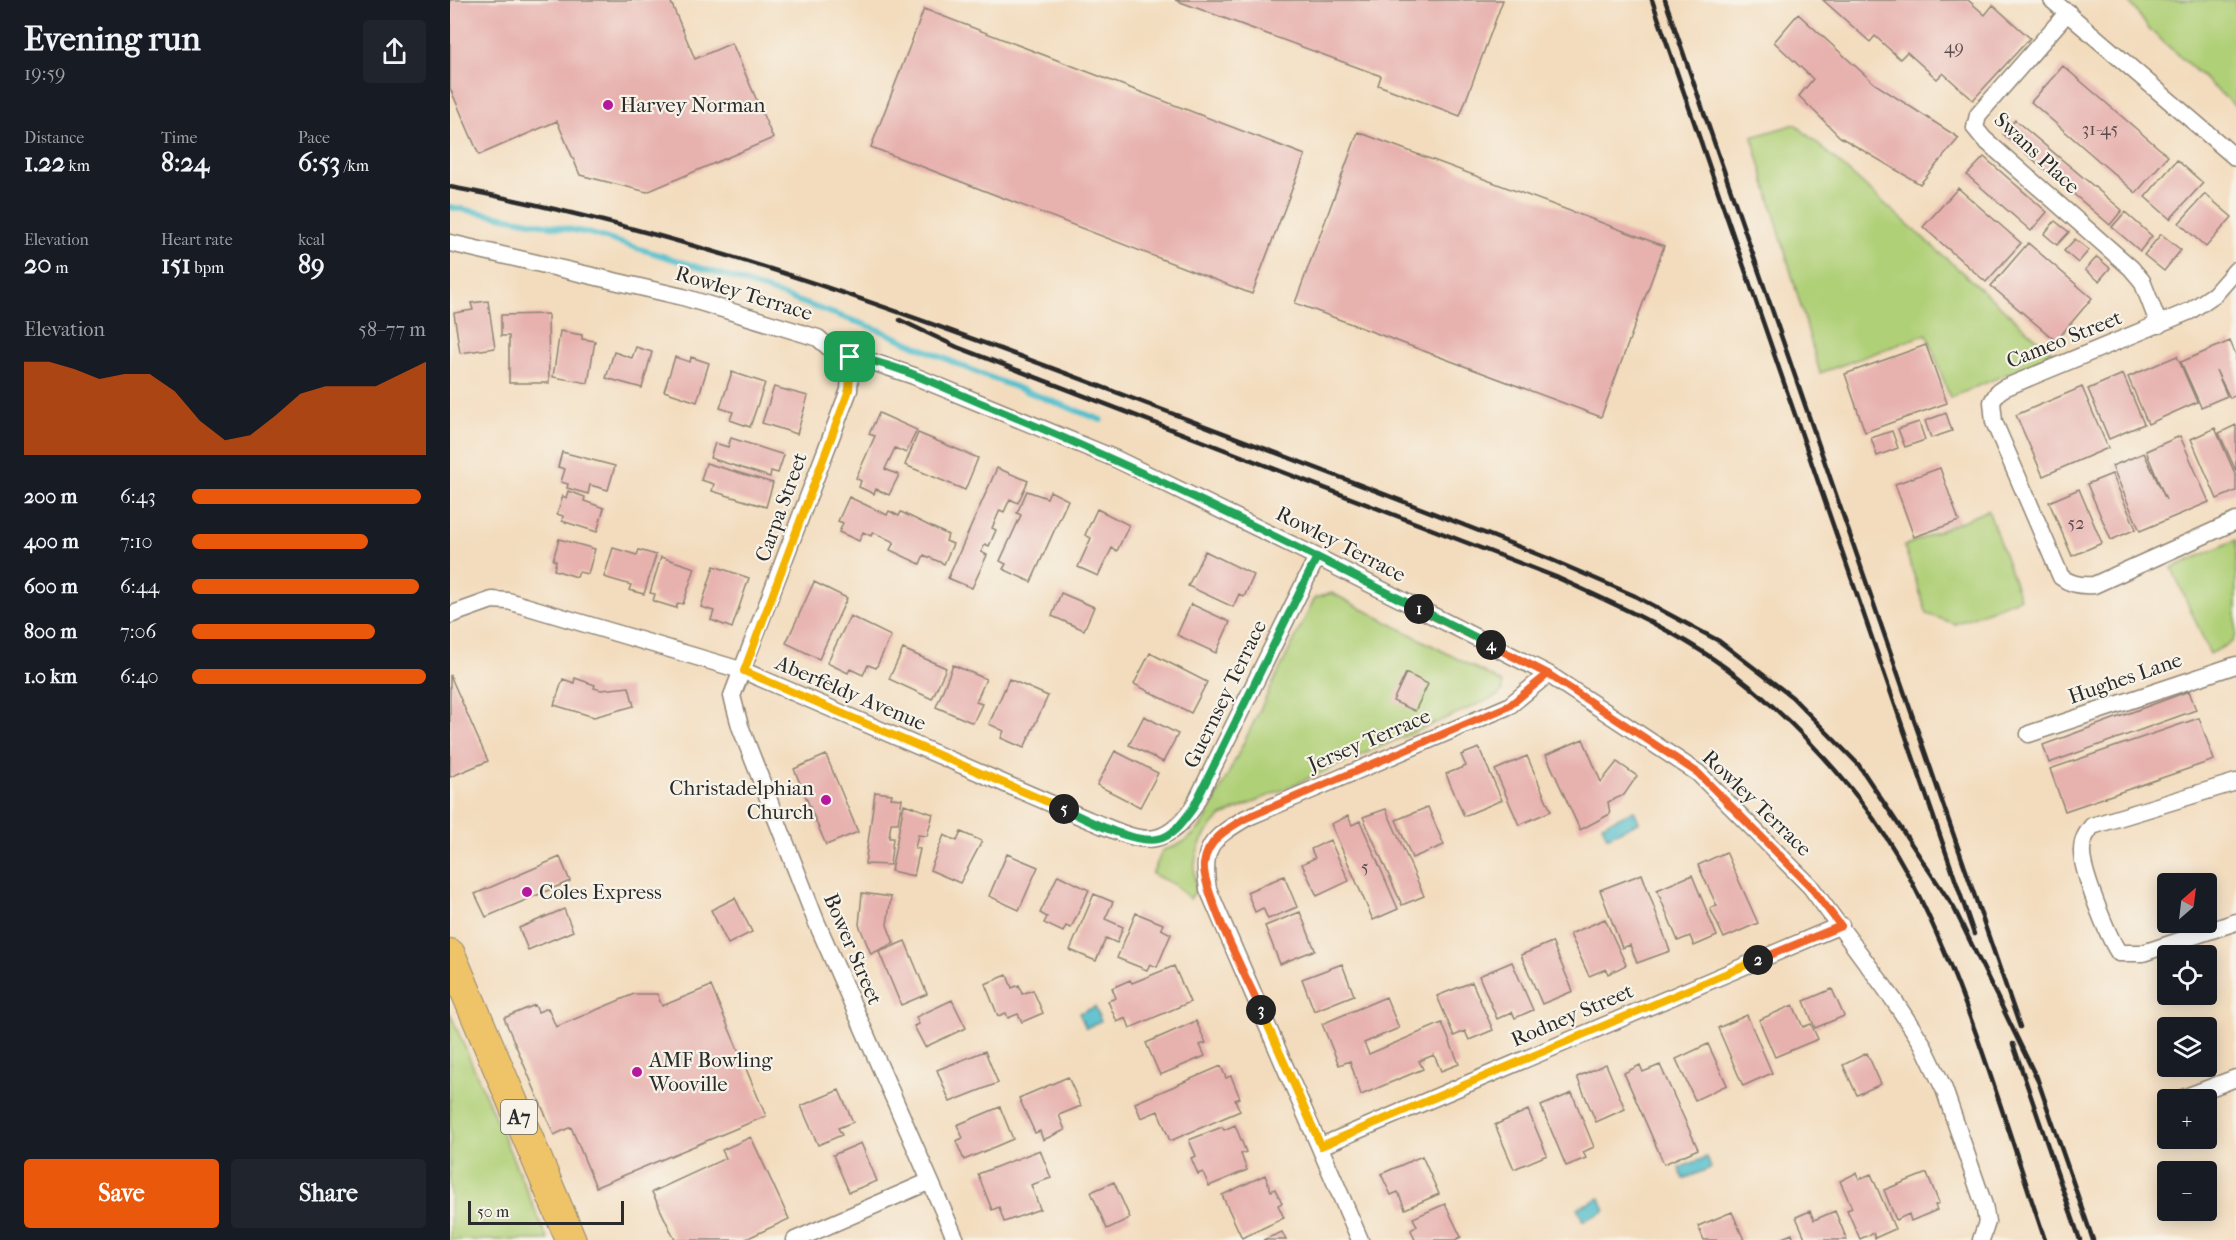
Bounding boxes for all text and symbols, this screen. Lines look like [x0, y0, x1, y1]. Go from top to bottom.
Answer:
text: Evening run [24, 20, 201, 59]
button: share [363, 20, 426, 83]
house number: 49 [1944, 37, 1964, 58]
text: 19:59 [24, 62, 66, 85]
place label: Harvey Norman [620, 93, 765, 117]
marker: Harvey Norman [601, 98, 615, 112]
street label: Swans Place [1989, 107, 2085, 199]
house number: 31-45 [2082, 119, 2118, 140]
text: Distance [24, 128, 84, 147]
text: Time [161, 128, 197, 147]
text: Pace [298, 128, 330, 147]
text: 1.22 [24, 147, 65, 178]
text: 8:24 [161, 147, 209, 178]
text: 6:53 [298, 147, 340, 178]
text: km [65, 156, 90, 175]
text: /km [340, 156, 369, 175]
text: Elevation [24, 230, 89, 249]
text: Heart rate [161, 230, 233, 249]
text: kcal [298, 230, 325, 249]
text: 20 [24, 249, 52, 280]
text: 151 [161, 249, 191, 280]
text: 89 [298, 249, 325, 280]
text: m [52, 258, 68, 277]
text: bpm [191, 258, 224, 277]
street label: Rowley Terrace [673, 261, 815, 325]
street label: Cameo Street [2003, 305, 2126, 373]
text: Elevation [24, 318, 105, 341]
text: 58–77 m [358, 318, 426, 341]
pin [824, 331, 875, 382]
icon: arrive [833, 340, 866, 373]
street label: Carpa Street [750, 449, 812, 565]
text: 200 m [24, 485, 77, 508]
text: 6:43 [120, 485, 156, 508]
street label: Rowley Terrace [1272, 501, 1410, 587]
house number: 52 [2067, 513, 2085, 534]
text: 400 m [24, 530, 79, 553]
text: 7:10 [120, 530, 153, 553]
text: 600 m [24, 575, 78, 598]
text: 6:44 [120, 575, 159, 598]
pin: 1 [1404, 594, 1434, 624]
text: 1 [1416, 599, 1422, 618]
street label: Guernsey Terrace [1179, 616, 1271, 772]
text: 800 m [24, 620, 77, 643]
text: 7:06 [120, 620, 156, 643]
pin: 4 [1476, 630, 1506, 660]
text: 4 [1486, 635, 1496, 654]
street label: Hughes Lane [2065, 647, 2185, 709]
street label: Aberfeldy Avenue [771, 650, 930, 736]
text: 1.0 km [24, 665, 77, 688]
text: 6:40 [120, 665, 159, 688]
street label: Jersey Terrace [1303, 703, 1434, 777]
street label: Rowley Terrace [1698, 745, 1816, 861]
place label: Christadelphian Church [669, 776, 814, 824]
marker: Christadelphian Church [819, 793, 833, 807]
pin: 5 [1049, 794, 1079, 824]
text: 5 [1061, 799, 1067, 818]
house number: 5 [1361, 857, 1369, 878]
north arrow [2157, 873, 2217, 933]
map controls [2157, 873, 2217, 1221]
place label: Coles Express [539, 880, 662, 904]
marker: Coles Express [520, 885, 534, 899]
street label: Bower Street [819, 890, 887, 1009]
pin: 2 [1743, 945, 1773, 975]
button: locate [2157, 945, 2217, 1005]
text: 2 [1754, 950, 1762, 969]
street label: Rodney Street [1507, 978, 1637, 1052]
pin: 3 [1246, 995, 1276, 1025]
text: 3 [1258, 1000, 1264, 1019]
button: layers [2157, 1017, 2217, 1077]
place label: AMF Bowling Wooville [648, 1048, 773, 1096]
marker: AMF Bowling Wooville [630, 1065, 644, 1079]
button: + [2157, 1089, 2217, 1149]
road number: A7 [501, 1100, 537, 1134]
button: Save [24, 1159, 219, 1228]
button: Share [231, 1159, 426, 1228]
button: − [2157, 1161, 2217, 1221]
scale bar [468, 1198, 624, 1226]
text: 50 m [477, 1202, 509, 1221]

